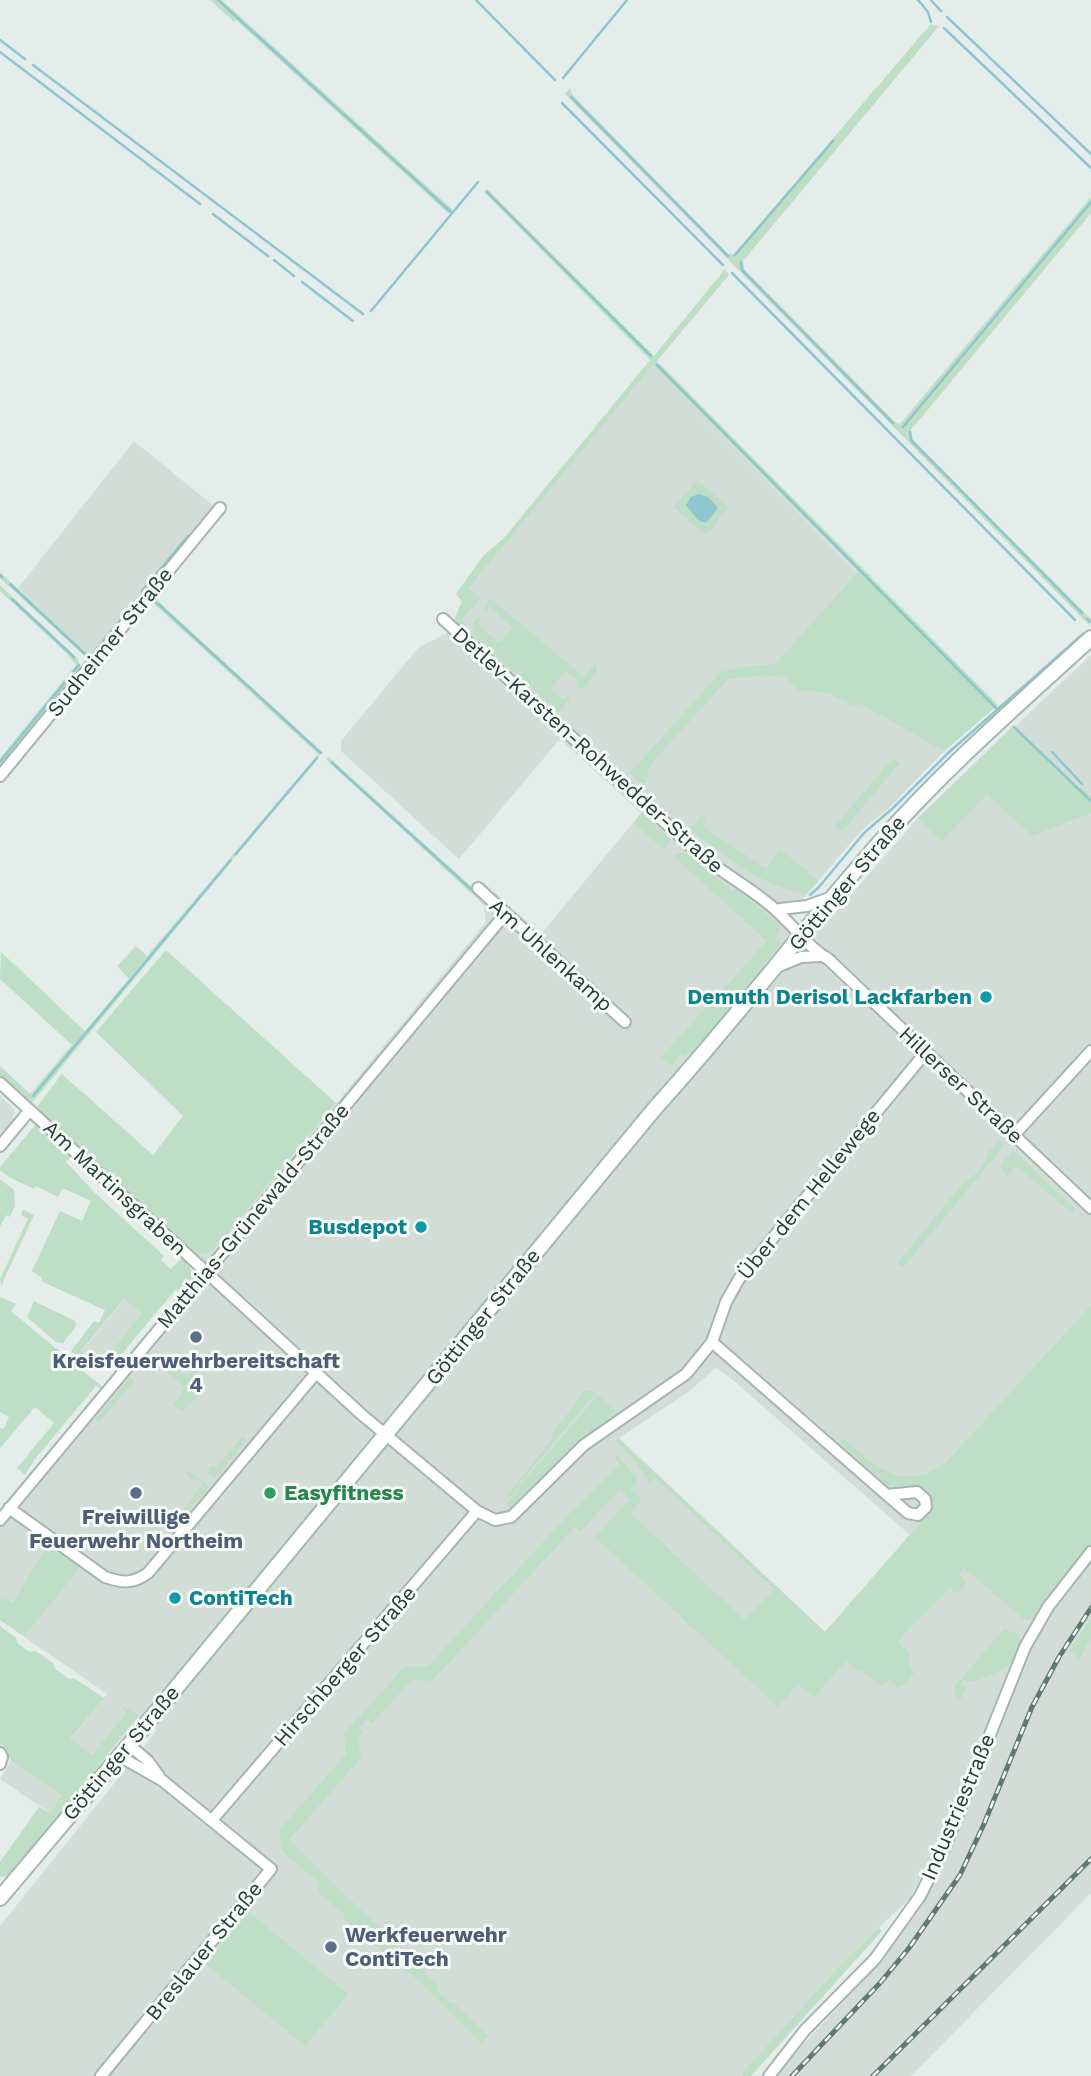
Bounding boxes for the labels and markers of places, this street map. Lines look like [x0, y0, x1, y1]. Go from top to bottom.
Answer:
place label: Demuth Derisol Lackfarben [687, 984, 972, 1009]
marker: Demuth Derisol Lackfarben [978, 989, 994, 1005]
place label: Busdepot [308, 1214, 407, 1239]
marker: Busdepot [413, 1219, 429, 1235]
marker: Kreisfeuerwehrbereitschaft 4 [188, 1329, 204, 1345]
place label: Kreisfeuerwehrbereitschaft 4 [52, 1348, 340, 1397]
place label: Easyfitness [284, 1480, 404, 1505]
marker: Freiwillige Feuerwehr Northeim [128, 1485, 144, 1501]
marker: Easyfitness [262, 1485, 278, 1501]
place label: Freiwillige Feuerwehr Northeim [29, 1504, 243, 1553]
place label: ContiTech [189, 1585, 293, 1610]
marker: ContiTech [167, 1590, 183, 1606]
place label: Werkfeuerwehr ContiTech [345, 1922, 507, 1971]
marker: Werkfeuerwehr ContiTech [323, 1939, 339, 1955]

